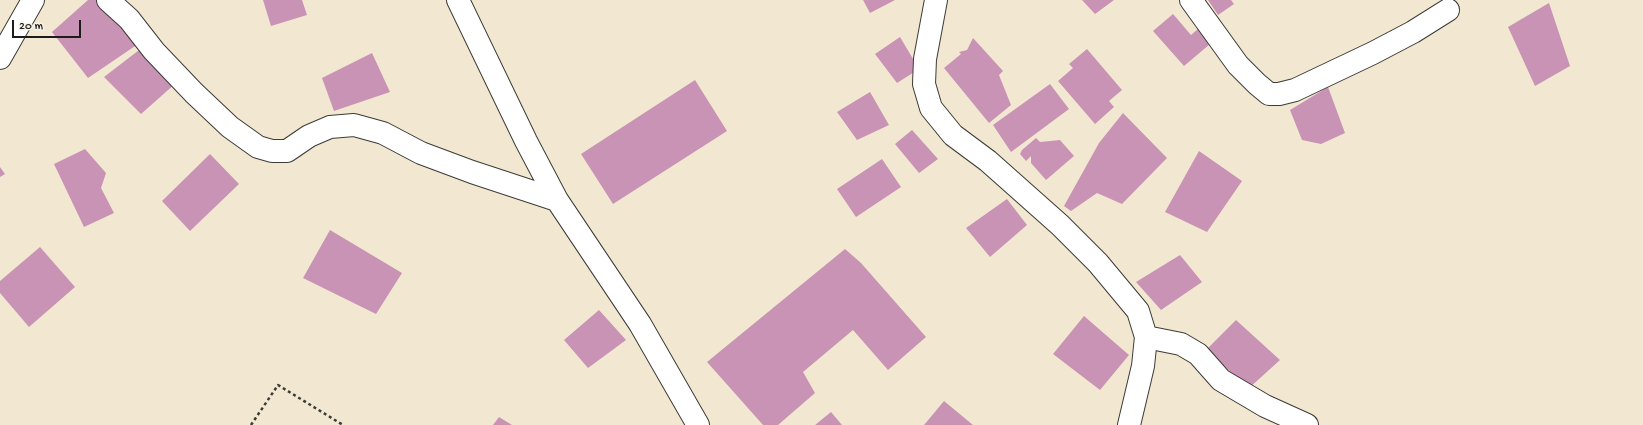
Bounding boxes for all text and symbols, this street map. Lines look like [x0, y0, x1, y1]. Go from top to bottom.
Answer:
scale bar [14, 12, 83, 38]
text: 20 m [19, 20, 43, 34]

